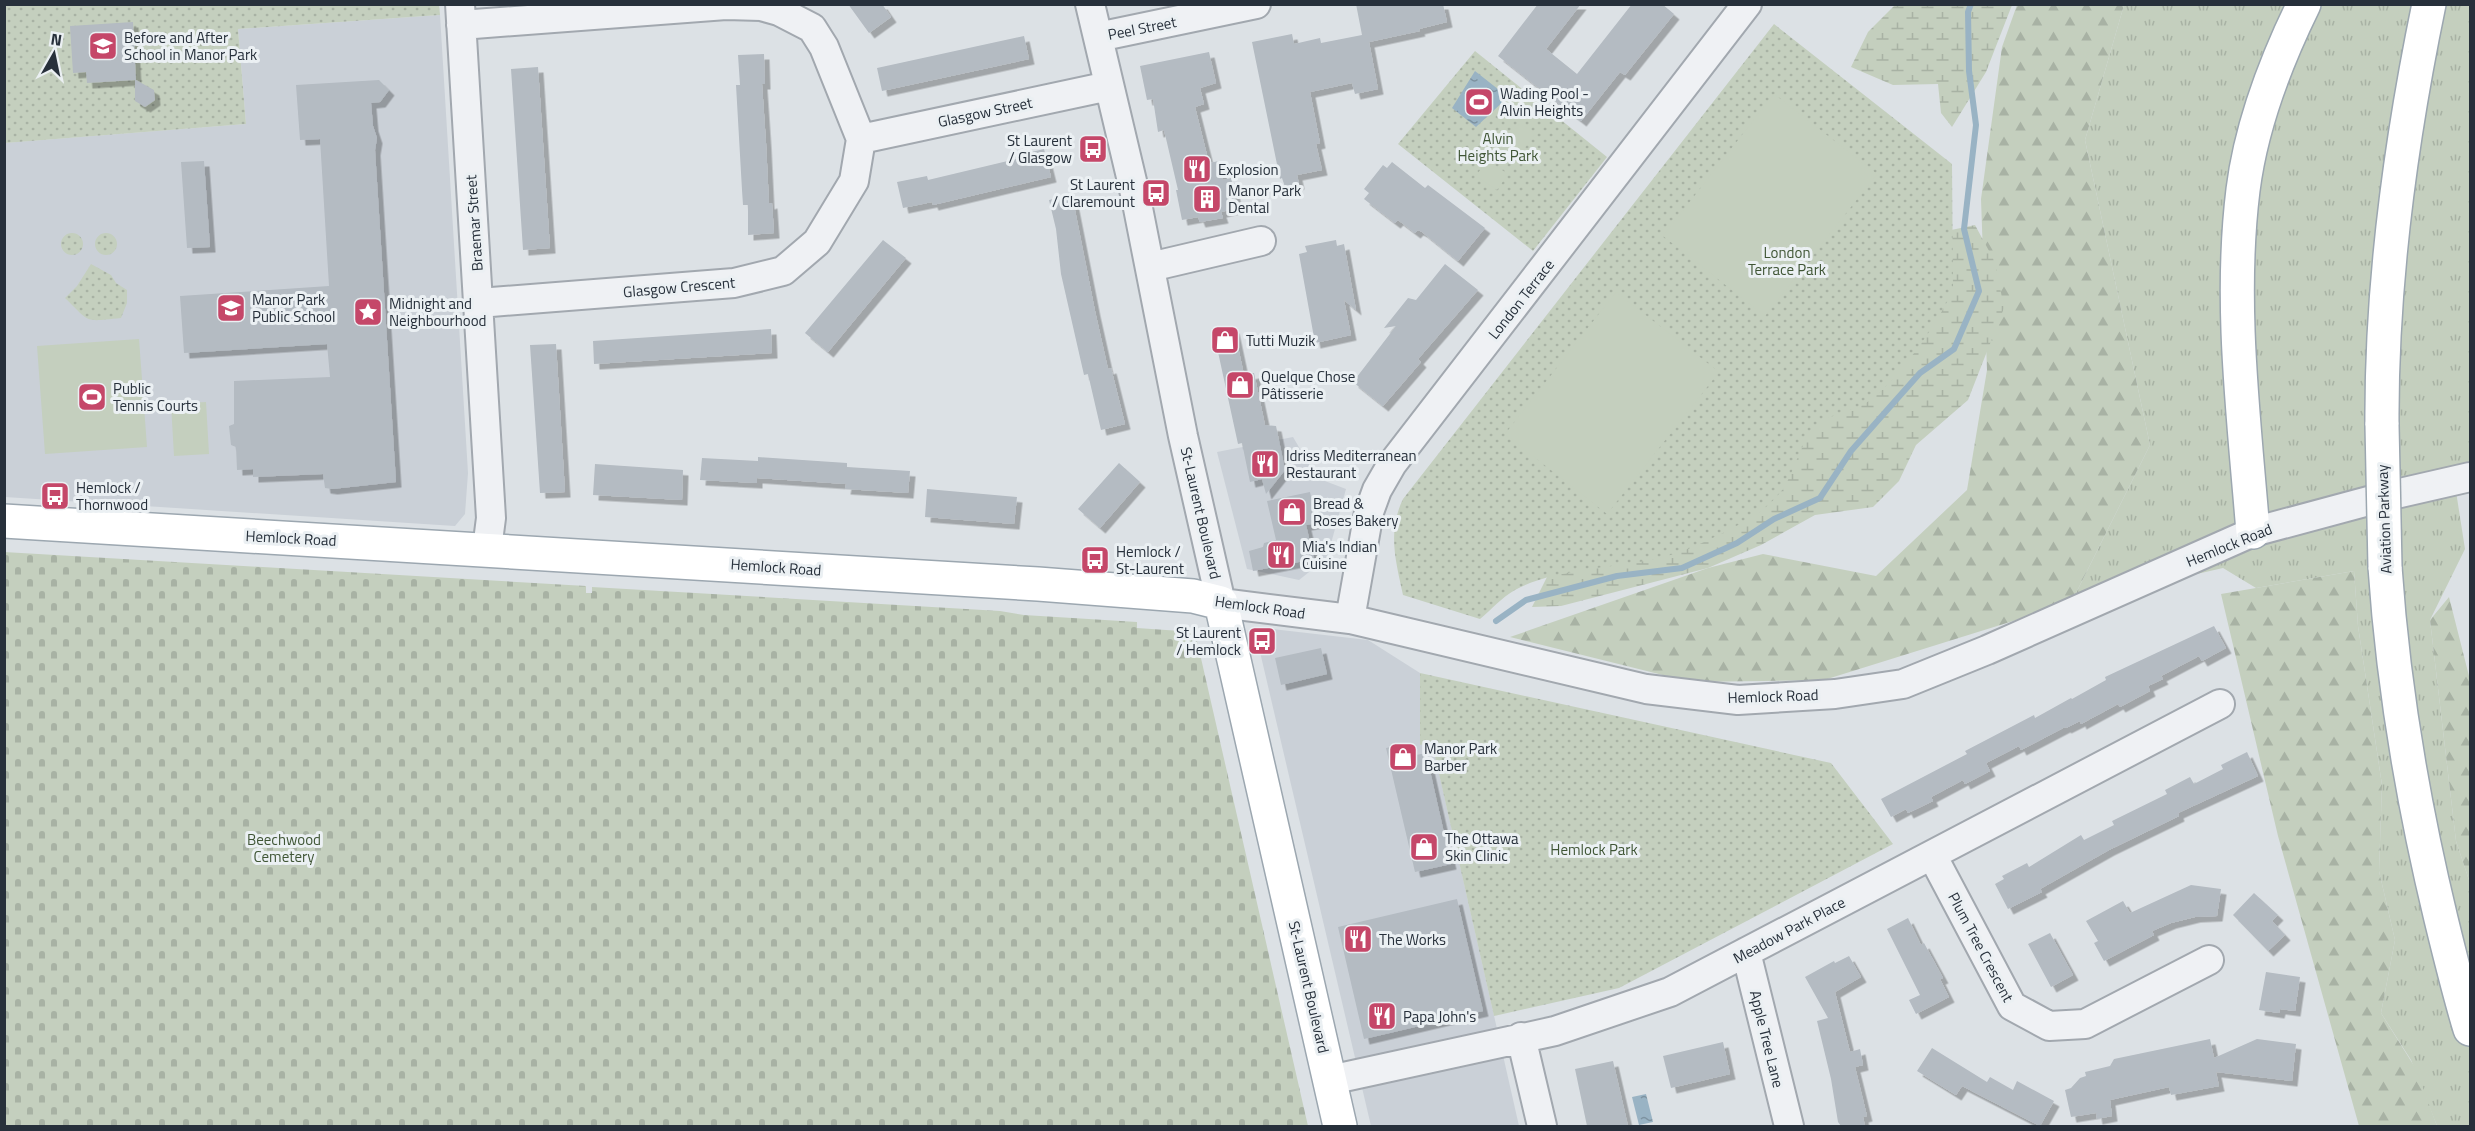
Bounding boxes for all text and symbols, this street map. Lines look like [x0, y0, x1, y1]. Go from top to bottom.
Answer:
street label: Peel Street [1106, 10, 1179, 46]
north arrow [24, 24, 84, 84]
text: N [49, 26, 64, 52]
place label: Before and After School in Manor Park [124, 26, 257, 66]
school or university icon: Before and After School in Manor Park [87, 30, 119, 62]
place label: Wading Pool - Alvin Heights [1500, 82, 1589, 122]
sports icon: Wading Pool - Alvin Heights [1463, 86, 1495, 118]
street label: Glasgow Street [936, 91, 1035, 133]
park label: Alvin Heights Park [1458, 127, 1538, 167]
place label: St Laurent / Glasgow [1007, 129, 1073, 169]
bus stop icon: St Laurent / Glasgow [1077, 133, 1109, 165]
restaurant icon: Explosion [1181, 153, 1213, 185]
place label: Explosion [1218, 158, 1279, 181]
street label: Braemar Street [459, 173, 489, 272]
place label: St Laurent / Claremount [1052, 173, 1136, 213]
bus stop icon: St Laurent / Claremount [1140, 177, 1172, 209]
place label: Manor Park Dental [1228, 179, 1301, 219]
building icon: Manor Park Dental [1191, 183, 1223, 215]
park label: London Terrace Park [1748, 241, 1826, 281]
street label: London Terrace [1482, 254, 1560, 344]
street label: Glasgow Crescent [622, 271, 737, 303]
place label: Manor Park Public School [252, 288, 335, 328]
school or university icon: Manor Park Public School [215, 292, 247, 324]
place label: Midnight and Neighbourhood [389, 292, 487, 332]
place icon: Midnight and Neighbourhood [352, 296, 384, 328]
shop icon: Tutti Muzik [1209, 324, 1241, 356]
place label: Tutti Muzik [1246, 329, 1316, 352]
place label: Quelque Chose Pâtisserie [1261, 365, 1355, 405]
shop icon: Quelque Chose Pâtisserie [1224, 369, 1256, 401]
place label: Public Tennis Courts [113, 377, 198, 417]
sports icon: Public Tennis Courts [76, 381, 108, 413]
place label: Idriss Mediterranean Restaurant [1286, 444, 1417, 484]
street label: St-Laurent Boulevard [1175, 445, 1227, 581]
restaurant icon: Idriss Mediterranean Restaurant [1249, 448, 1281, 480]
street label: Aviation Parkway [2371, 464, 2397, 574]
place label: Hemlock / Thornwood [76, 476, 148, 516]
bus stop icon: Hemlock / Thornwood [39, 480, 71, 512]
place label: Bread & Roses Bakery [1313, 492, 1399, 532]
shop icon: Bread & Roses Bakery [1276, 496, 1308, 528]
street label: Hemlock Road [2182, 517, 2276, 573]
street label: Hemlock Road [245, 524, 337, 552]
place label: Mia's Indian Cuisine [1302, 535, 1377, 575]
restaurant icon: Mia's Indian Cuisine [1265, 539, 1297, 571]
place label: Hemlock / St-Laurent [1116, 540, 1185, 580]
bus stop icon: Hemlock / St-Laurent [1079, 544, 1111, 576]
street label: Hemlock Road [730, 552, 822, 582]
street label: Hemlock Road [1213, 589, 1307, 625]
place label: St Laurent / Hemlock [1176, 621, 1242, 661]
bus stop icon: St Laurent / Hemlock [1246, 625, 1278, 657]
street label: Hemlock Road [1727, 683, 1819, 709]
place label: Manor Park Barber [1424, 737, 1497, 777]
shop icon: Manor Park Barber [1387, 741, 1419, 773]
place label: The Ottawa Skin Clinic [1445, 827, 1519, 867]
park label: Beechwood Cemetery [247, 828, 321, 868]
shop icon: The Ottawa Skin Clinic [1408, 831, 1440, 863]
park label: Hemlock Park [1550, 838, 1638, 861]
street label: Plum Tree Crescent [1942, 888, 2020, 1007]
street label: Meadow Park Place [1729, 891, 1849, 969]
street label: St-Laurent Boulevard [1283, 919, 1335, 1055]
restaurant icon: The Works [1342, 923, 1374, 955]
place label: The Works [1379, 928, 1446, 951]
street label: Apple Tree Lane [1744, 988, 1790, 1090]
restaurant icon: Papa John's [1366, 1000, 1398, 1032]
place label: Papa John's [1403, 1005, 1476, 1028]

